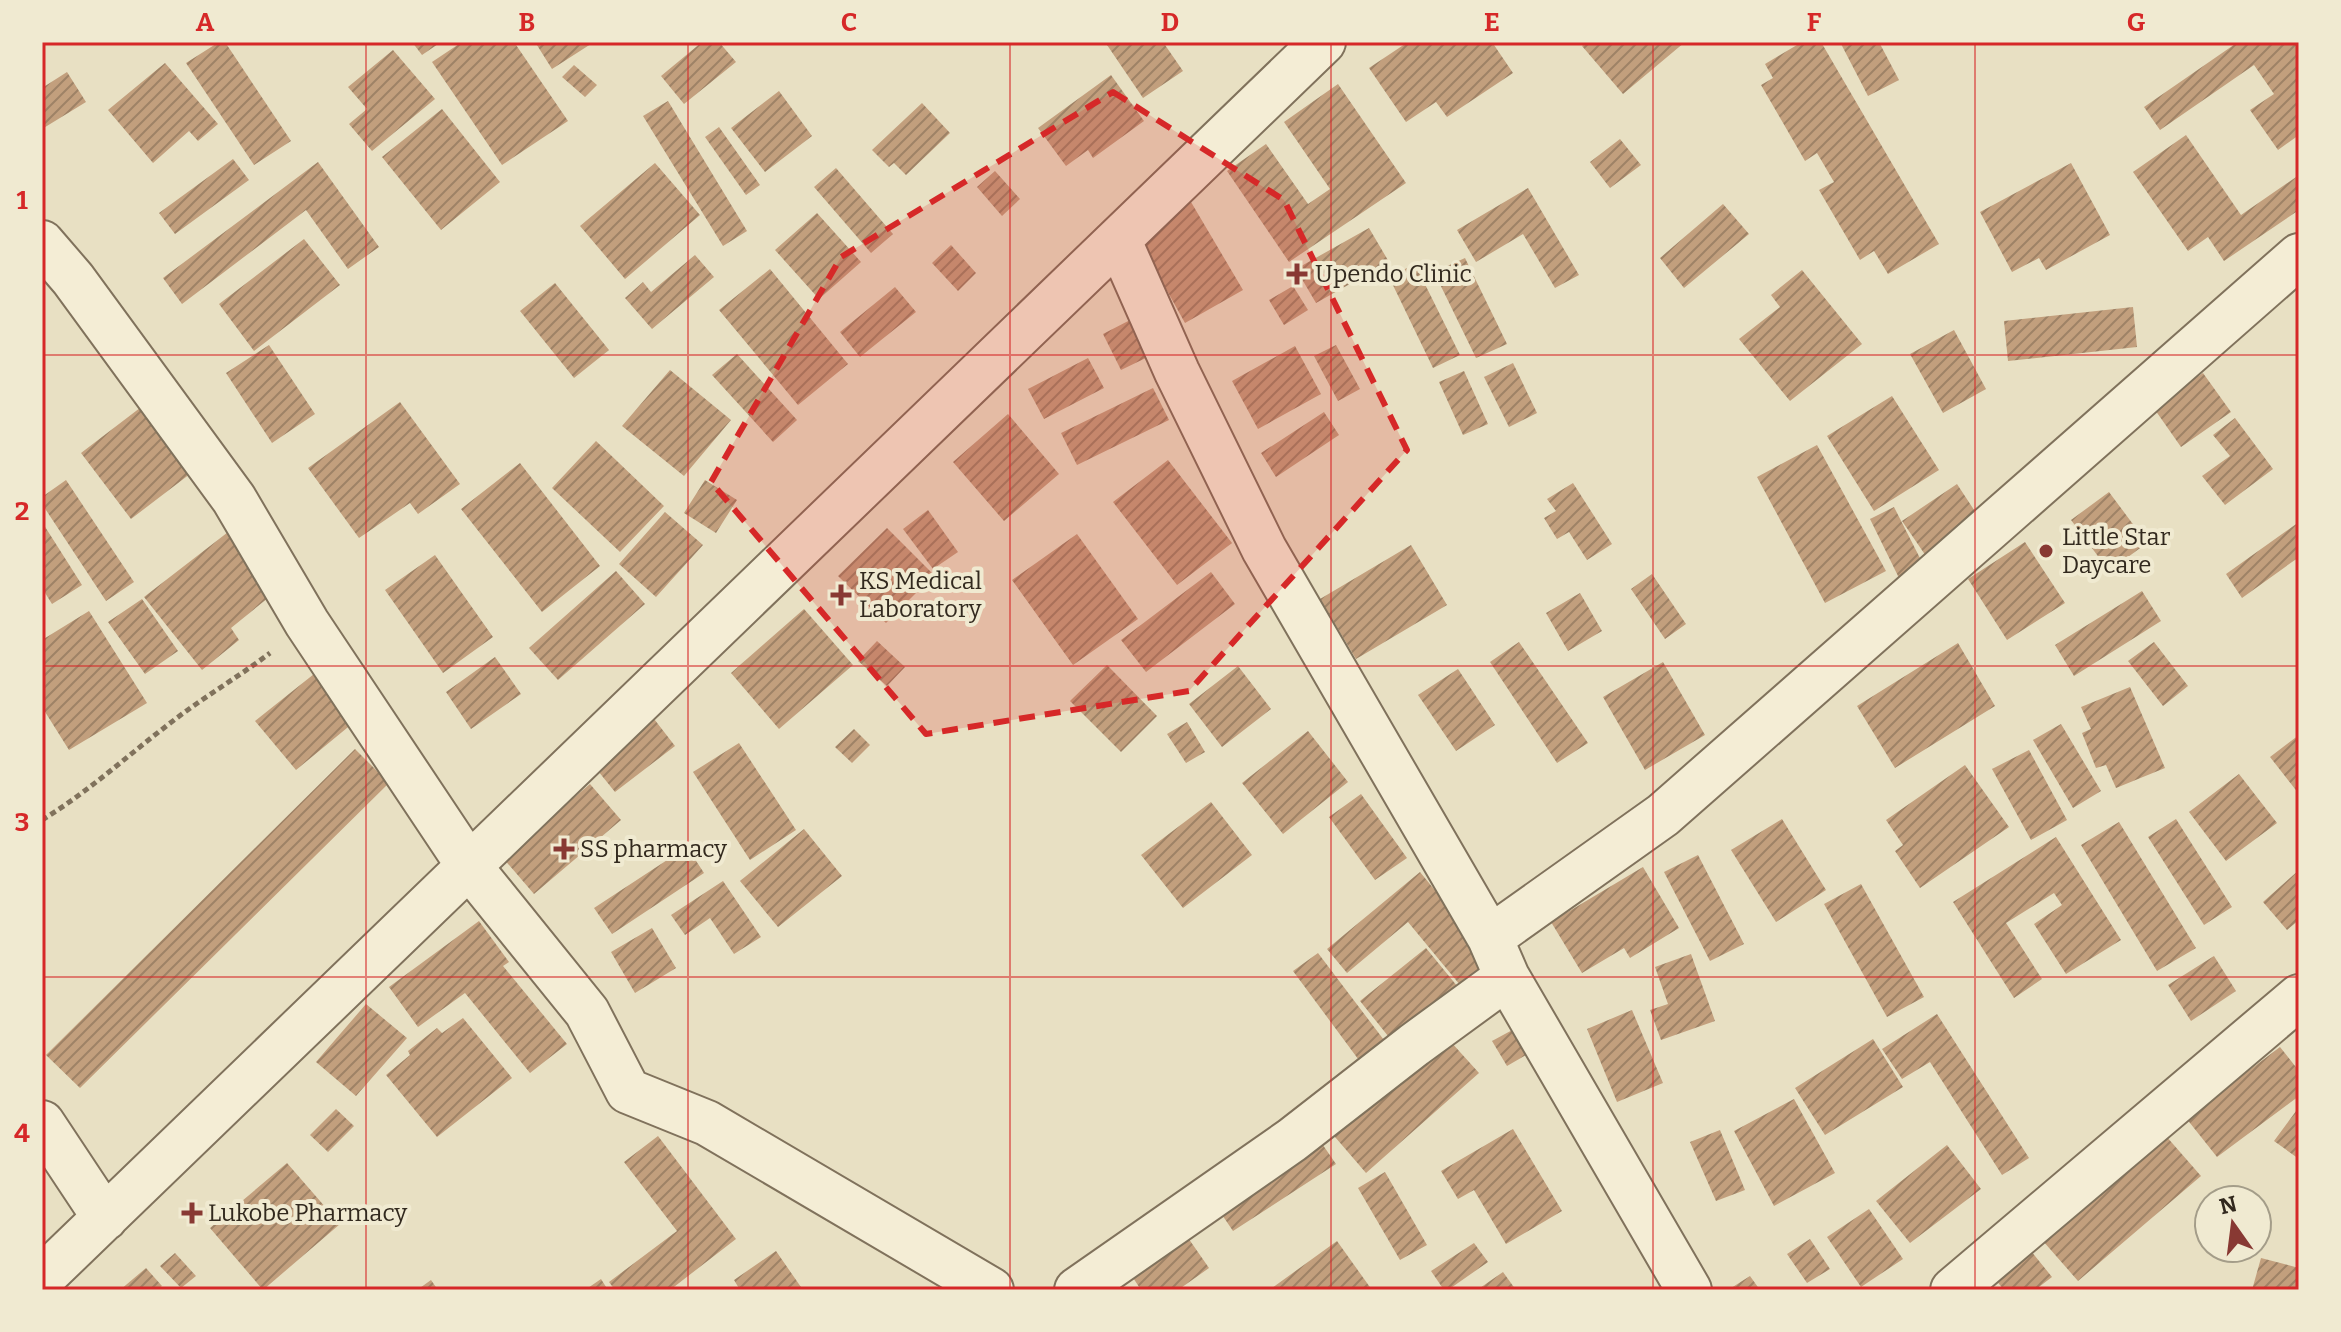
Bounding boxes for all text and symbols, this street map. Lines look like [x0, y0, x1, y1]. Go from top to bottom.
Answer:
text: A [196, 7, 215, 38]
text: B [519, 7, 535, 38]
text: C [841, 7, 857, 38]
text: D [1161, 7, 1179, 38]
text: E [1484, 7, 1500, 38]
text: F [1807, 7, 1822, 38]
text: G [2127, 7, 2146, 38]
text: 1 [16, 185, 28, 216]
place label: Upendo Clinic [1315, 260, 1472, 288]
marker: Upendo Clinic [1286, 263, 1308, 285]
text: 2 [15, 496, 29, 527]
place label: Little Star Daycare [2062, 523, 2171, 579]
marker: Little Star Daycare [2037, 542, 2055, 560]
place label: KS Medical Laboratory [859, 567, 982, 623]
marker: KS Medical Laboratory [830, 584, 852, 606]
text: 3 [15, 807, 29, 838]
place label: SS pharmacy [580, 835, 727, 863]
marker: SS pharmacy [555, 840, 573, 858]
text: 4 [14, 1118, 30, 1149]
north arrow [2193, 1184, 2273, 1264]
text: N [2217, 1190, 2240, 1220]
place label: Lukobe Pharmacy [208, 1199, 407, 1227]
marker: Lukobe Pharmacy [183, 1204, 201, 1222]

